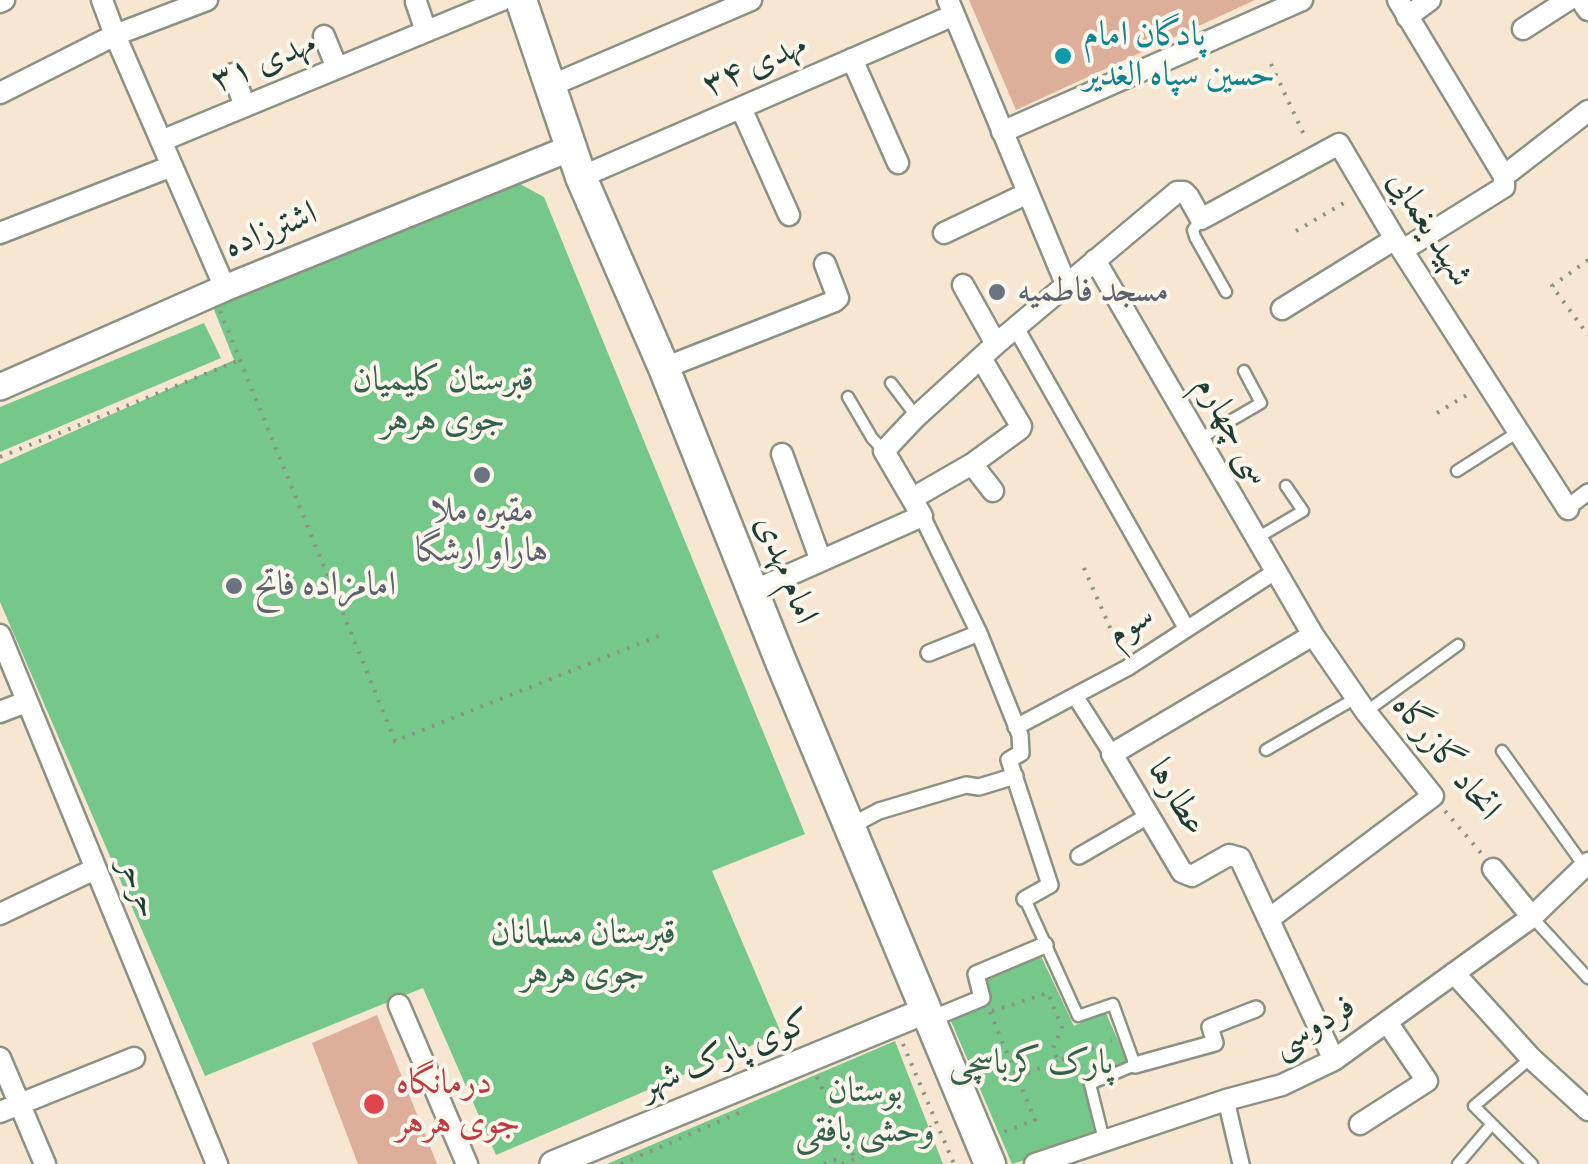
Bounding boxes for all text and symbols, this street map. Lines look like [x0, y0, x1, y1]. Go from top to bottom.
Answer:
place label: پادگان امام حسین سپاه الغدیر [1083, 15, 1275, 97]
street label: مهدی ۳۱ [205, 23, 323, 103]
street label: مهدی ۳۴ [696, 25, 814, 107]
marker: پادگان امام حسین سپاه الغدیر [1052, 45, 1074, 67]
street label: شهید یغمایی [1377, 163, 1481, 295]
street label: اشترزاده [218, 193, 324, 269]
place label: مسجد فاطمیه [1017, 271, 1169, 313]
marker: مسجد فاطمیه [986, 281, 1008, 303]
park label: قبرستان کلیمیان جوی هرهر [352, 360, 534, 442]
street label: سی چهارم [1184, 369, 1280, 493]
marker: مقبره ملا هاراو ارشگا [471, 464, 493, 486]
place label: مقبره ملا هاراو ارشگا [416, 491, 548, 573]
street label: امام مهدی [744, 509, 826, 631]
place label: امامزاده فاتح [254, 565, 396, 607]
marker: امامزاده فاتح [223, 575, 245, 597]
street label: سوم [1100, 596, 1162, 656]
street label: اتحاد گازرگاه [1381, 686, 1509, 830]
street label: عطارها [1137, 752, 1215, 844]
street label: حرحر [107, 852, 169, 924]
park label: قبرستان مسلمانان جوی هرهر [490, 913, 676, 995]
street label: فردوسی [1265, 986, 1363, 1068]
street label: کوی پارک شهر [634, 1002, 818, 1108]
park label: پارک کرباسچی [949, 1043, 1113, 1085]
place label: درمانگاه جوی هرهر [396, 1063, 520, 1145]
park label: بوستان وحشی بافقی [795, 1071, 935, 1153]
marker: درمانگاه جوی هرهر [361, 1091, 387, 1117]

